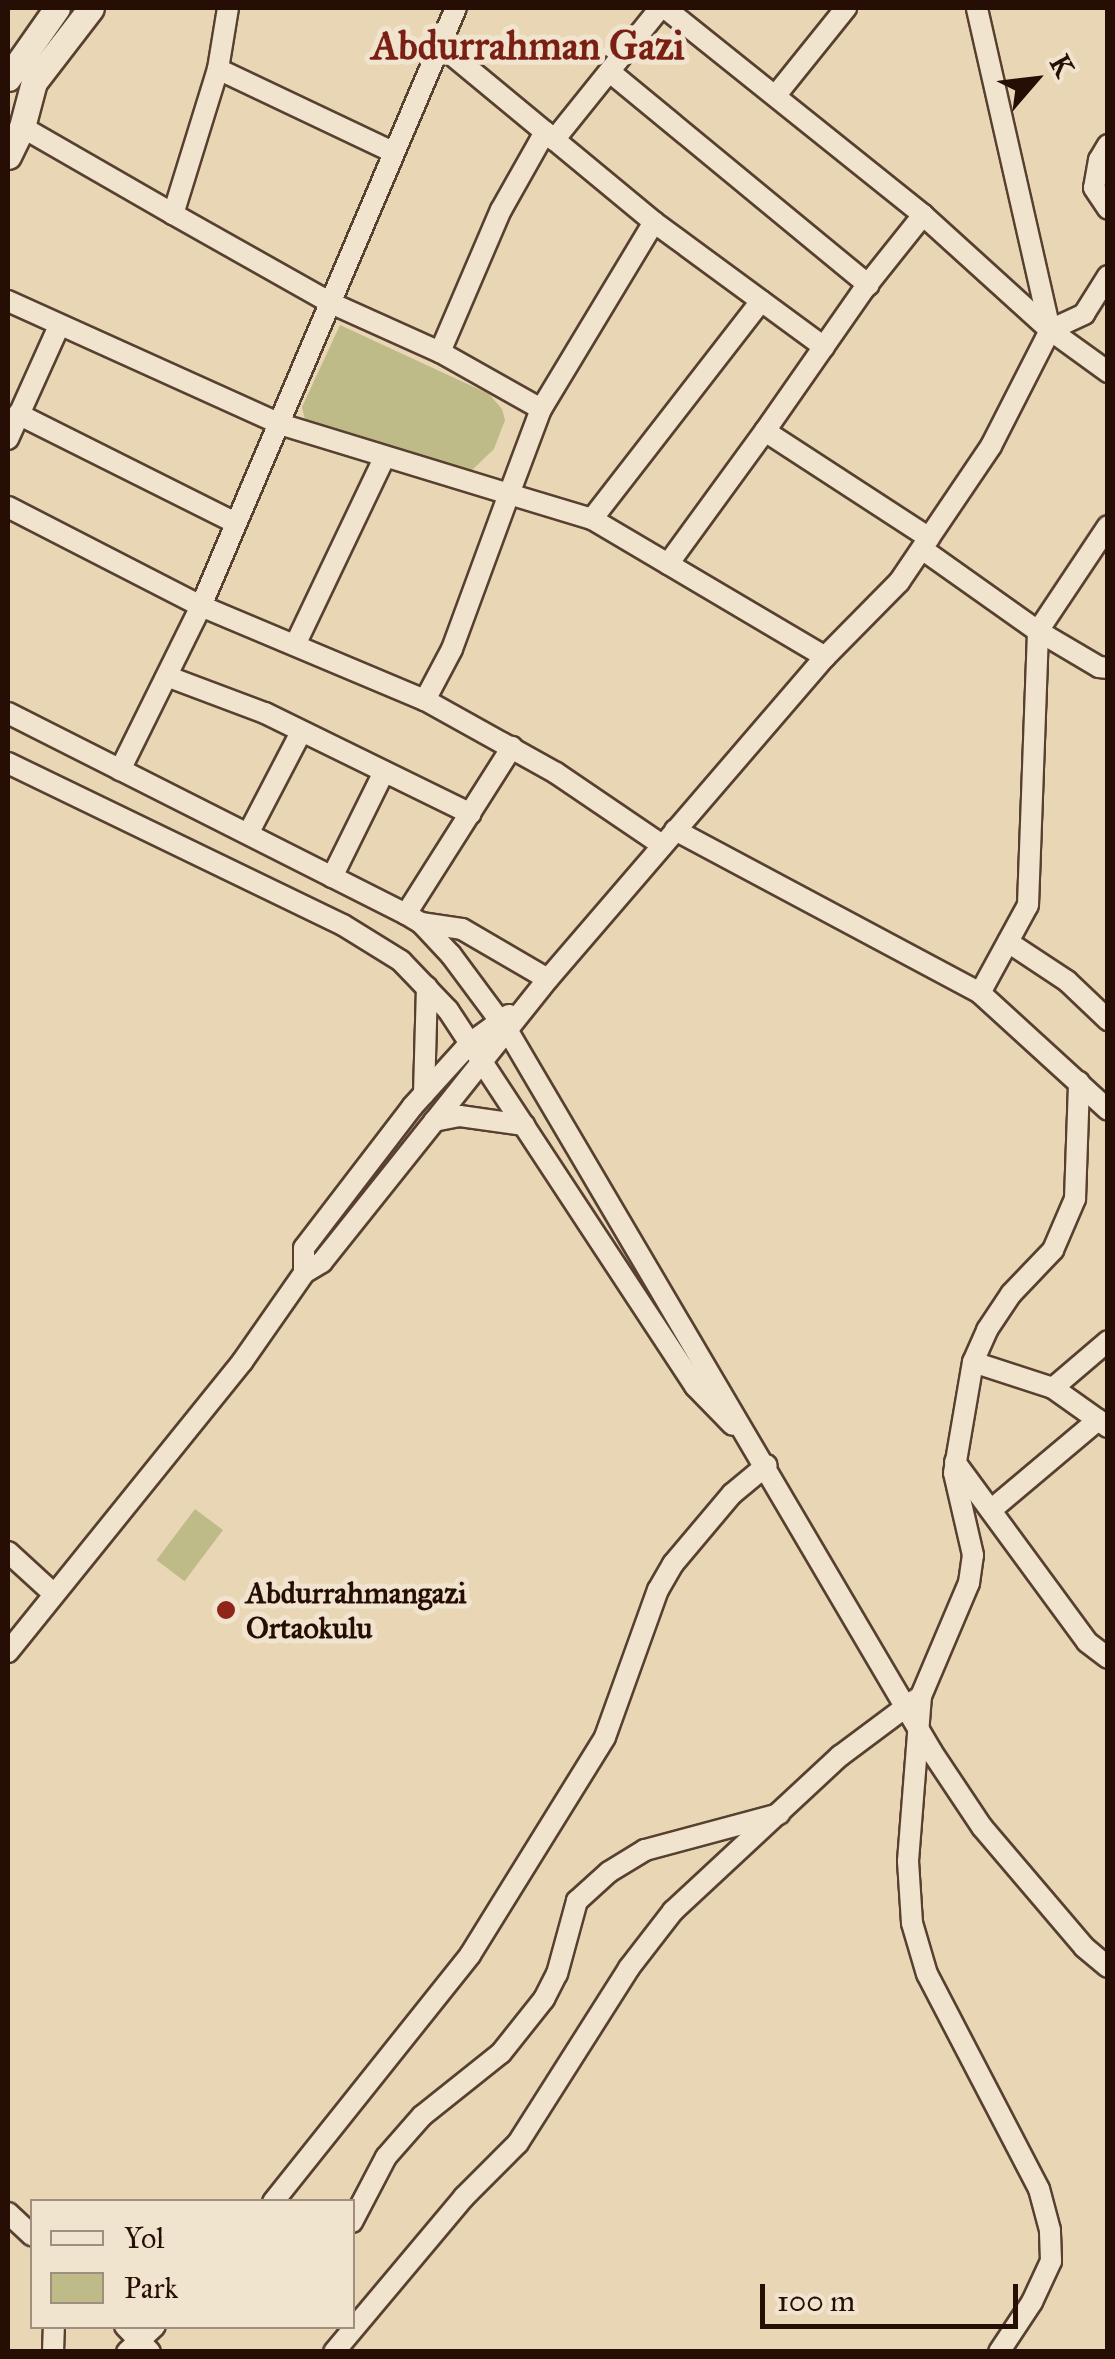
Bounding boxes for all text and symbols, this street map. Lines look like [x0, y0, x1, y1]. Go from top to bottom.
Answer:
district label: Abdurrahman Gazi [371, 22, 685, 70]
north arrow [985, 30, 1085, 130]
text: K [1042, 49, 1082, 83]
place label: Abdurrahmangazi Ortaokulu [246, 1575, 467, 1646]
marker: Abdurrahmangazi Ortaokulu [215, 1599, 237, 1621]
legend [30, 2199, 355, 2329]
text: Yol [124, 2220, 164, 2256]
scale bar [765, 2264, 1022, 2326]
text: Park [124, 2270, 178, 2306]
text: 100 m [777, 2283, 855, 2319]

